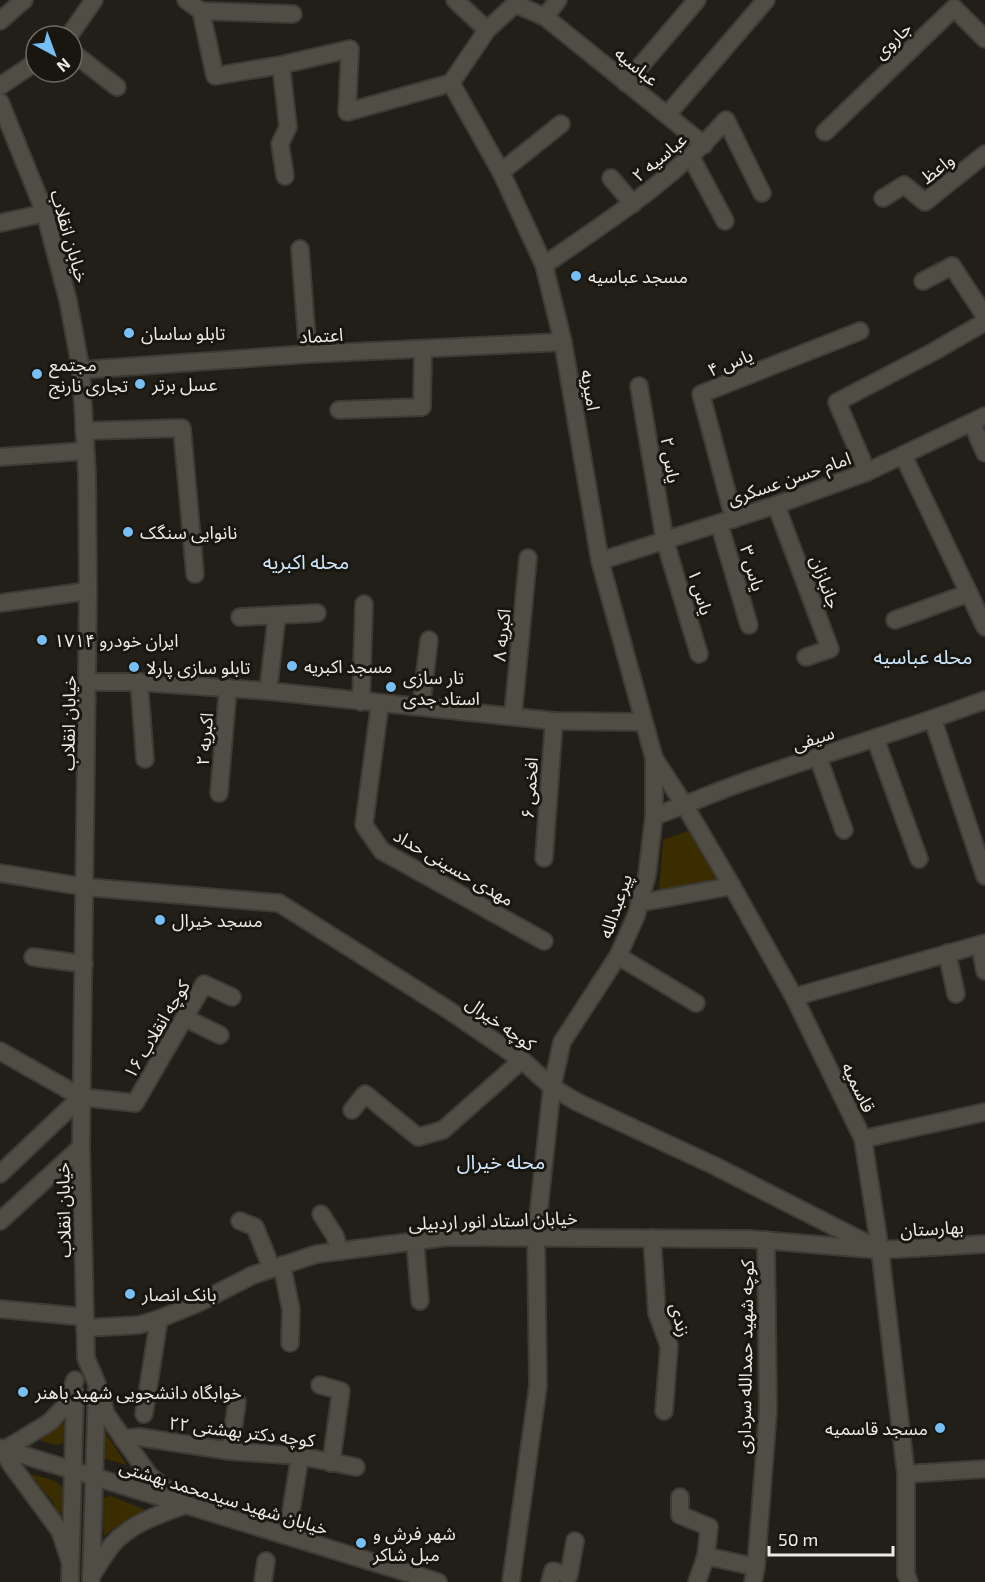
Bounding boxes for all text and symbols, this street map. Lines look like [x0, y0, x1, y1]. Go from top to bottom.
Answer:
street label: جاروی [868, 17, 916, 64]
north arrow [24, 24, 84, 84]
street label: عباسیه [611, 42, 663, 90]
text: N [54, 55, 75, 77]
street label: عباسیه ۲ [627, 128, 691, 186]
street label: واعظ [916, 148, 958, 188]
street label: خیابان انقلاب [45, 187, 94, 285]
place label: مسجد عباسیه [588, 265, 688, 287]
marker: مسجد عباسیه [569, 269, 583, 283]
place label: تابلو ساسان [141, 322, 225, 345]
street label: اعتماد [298, 323, 344, 347]
marker: تابلو ساسان [122, 326, 136, 340]
street label: یاس ۴ [704, 343, 756, 382]
place label: مجتمع تجاری نارنج [49, 353, 128, 399]
marker: مجتمع تجاری نارنج [30, 367, 44, 381]
street label: امیریه [576, 368, 605, 412]
place label: عسل برتر [151, 373, 217, 396]
marker: عسل برتر [133, 377, 147, 391]
street label: یاس ۲ [655, 435, 686, 485]
street label: امام حسن عسکری [724, 447, 855, 513]
place label: نانوایی سنگک [140, 521, 237, 544]
marker: نانوایی سنگک [121, 525, 135, 539]
street label: یاس ۳ [735, 543, 770, 594]
district label: محله اکبریه [263, 549, 349, 574]
street label: جانبازان [805, 552, 846, 612]
street label: یاس ۱ [683, 566, 718, 618]
street label: اکبریه ۸ [487, 608, 516, 663]
place label: ایران خودرو ۱۷۱۴ [54, 629, 179, 652]
marker: ایران خودرو ۱۷۱۴ [35, 633, 49, 647]
district label: محله عباسیه [873, 644, 973, 668]
place label: مسجد اکبریه [304, 655, 392, 678]
place label: تابلو سازی پارلا [146, 656, 250, 679]
marker: مسجد اکبریه [285, 659, 299, 673]
marker: تابلو سازی پارلا [127, 660, 141, 674]
place label: تار سازی استاد جدی [403, 666, 480, 710]
street label: خیابان انقلاب [56, 675, 81, 771]
marker: تار سازی استاد جدی [384, 680, 398, 694]
street label: اکبریه ۲ [191, 712, 218, 766]
street label: سیفی [789, 721, 837, 756]
street label: افخمی ۶ [516, 756, 543, 820]
street label: مهدی حسینی حداد [390, 824, 518, 911]
street label: پیرعبدالله [594, 871, 637, 941]
place label: مسجد خیرال [172, 909, 263, 932]
marker: مسجد خیرال [153, 913, 167, 927]
street label: کوچه انقلاب ۱۶ [118, 975, 195, 1083]
street label: کوچه خیرال [461, 991, 541, 1056]
street label: قاسمیه [837, 1058, 881, 1116]
district label: محله خیرال [457, 1149, 545, 1174]
street label: خیابان انقلاب [51, 1162, 76, 1258]
street label: خیابان استاد انور اردبیلی [408, 1206, 578, 1235]
street label: بهارستان [900, 1215, 964, 1242]
street label: کوچه شهید حمدالله سرداری [732, 1259, 759, 1454]
place label: بانک انصار [141, 1283, 217, 1306]
marker: بانک انصار [123, 1287, 137, 1301]
street label: زندی [665, 1301, 696, 1339]
place label: خوابگاه دانشجویی شهید باهنر [34, 1381, 242, 1404]
marker: خوابگاه دانشجویی شهید باهنر [16, 1385, 30, 1399]
street label: کوچه دکتر بهشتی ۲۲ [168, 1411, 317, 1452]
place label: مسجد قاسمیه [825, 1417, 928, 1439]
marker: مسجد قاسمیه [933, 1421, 947, 1435]
street label: خیابان شهید سیدمحمد بهشتی [117, 1455, 331, 1540]
scale bar [769, 1519, 894, 1557]
place label: شهر فرش و مبل شاکر [372, 1522, 456, 1566]
text: 50 m [778, 1528, 818, 1550]
marker: شهر فرش و مبل شاکر [354, 1536, 368, 1550]

